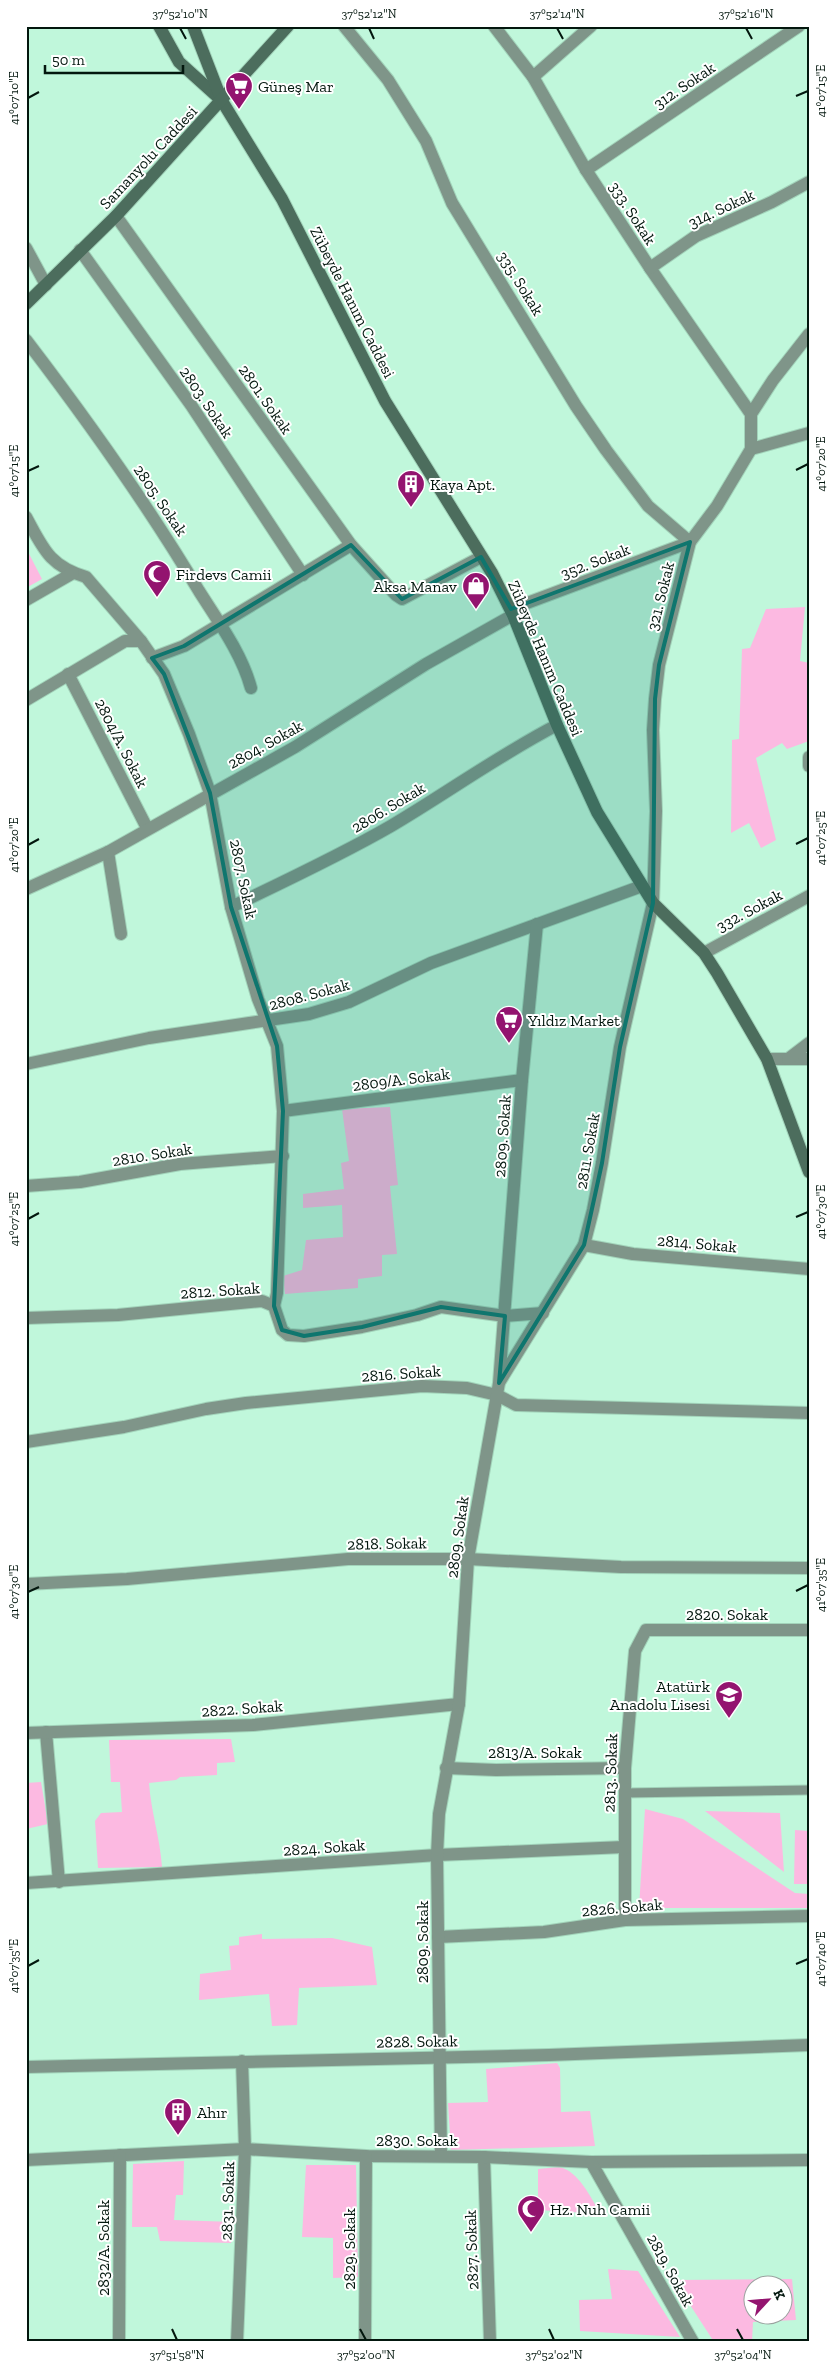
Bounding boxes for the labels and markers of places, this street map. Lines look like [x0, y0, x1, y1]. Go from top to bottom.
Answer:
supermarket icon: Güneş Mar [224, 71, 254, 110]
place label: Güneş Mar [258, 77, 334, 96]
building icon: Kaya Apt. [396, 469, 426, 508]
place label: Kaya Apt. [430, 475, 495, 494]
mosque icon: Firdevs Camii [142, 559, 172, 598]
place label: Firdevs Camii [176, 565, 272, 584]
shop icon: Aksa Manav [461, 571, 491, 610]
place label: Aksa Manav [374, 577, 457, 596]
supermarket icon: Yıldız Market [494, 1005, 524, 1044]
place label: Yıldız Market [527, 1011, 620, 1030]
place label: Atatürk Anadolu Lisesi [610, 1677, 711, 1714]
school or university icon: Atatürk Anadolu Lisesi [714, 1680, 744, 1719]
building icon: Ahır [163, 2097, 193, 2136]
place label: Ahır [197, 2103, 228, 2122]
mosque icon: Hz. Nuh Camii [516, 2194, 546, 2233]
place label: Hz. Nuh Camii [550, 2200, 651, 2219]

